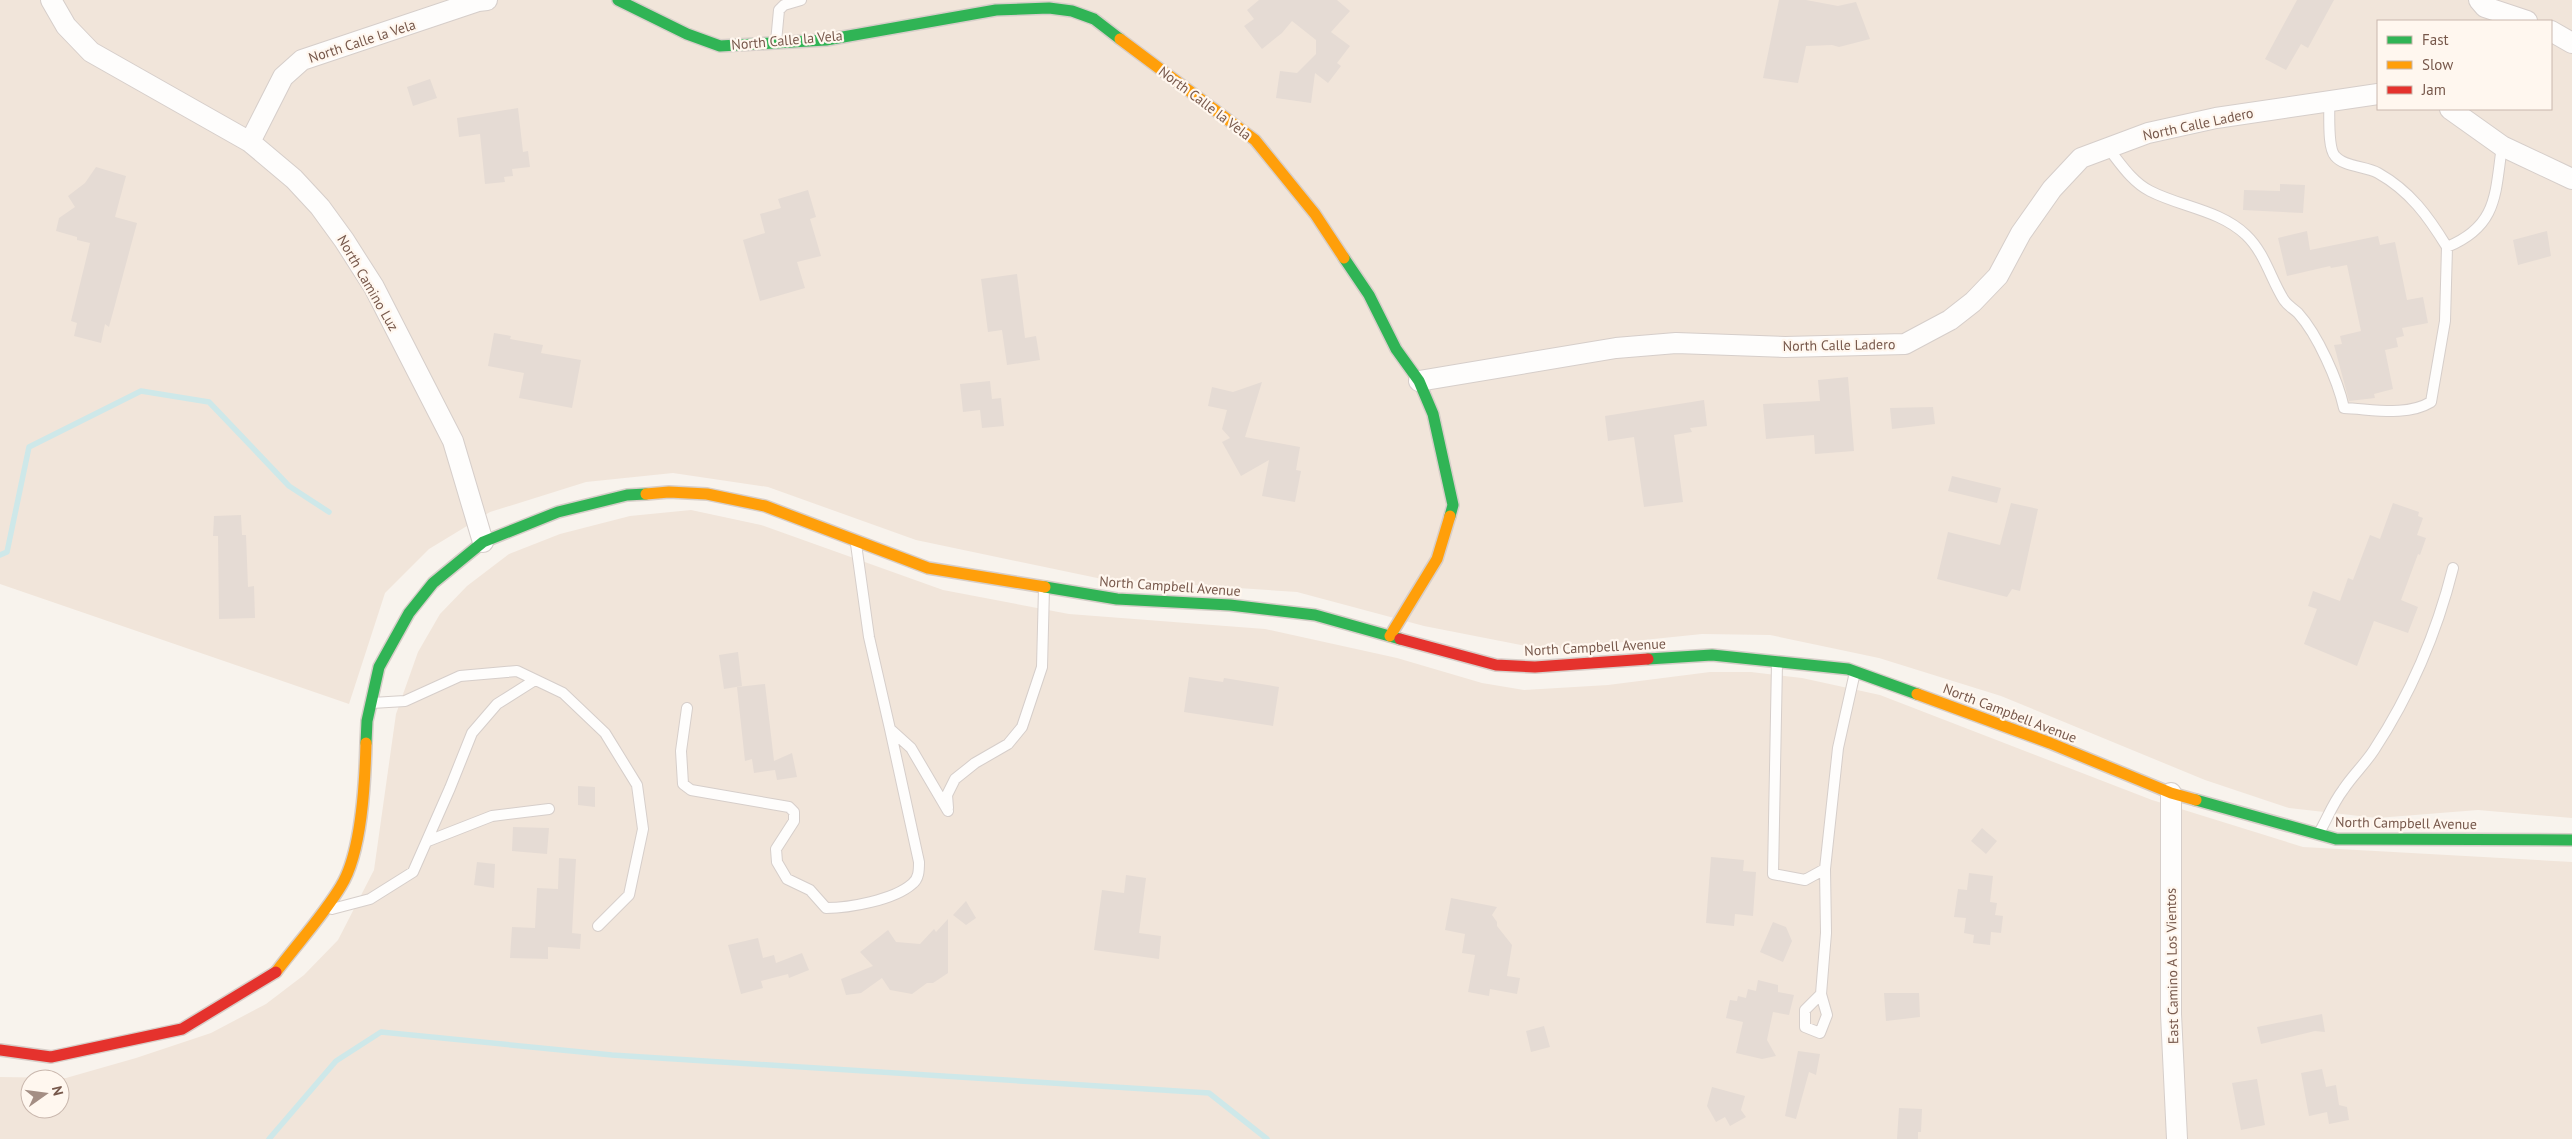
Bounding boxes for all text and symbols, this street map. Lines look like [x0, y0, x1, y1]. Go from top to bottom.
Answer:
street label: North Calle la Vela [306, 15, 418, 67]
legend [2377, 20, 2552, 110]
street label: North Calle la Vela [731, 26, 843, 54]
text: Fast [2422, 30, 2449, 49]
text: Slow [2422, 55, 2453, 74]
street label: North Calle la Vela [1155, 62, 1255, 144]
text: Jam [2421, 80, 2446, 99]
street label: North Calle Ladero [2141, 103, 2255, 145]
street label: North Camino Luz [333, 232, 403, 334]
street label: North Calle Ladero [1782, 335, 1896, 355]
street label: North Campbell Avenue [1099, 572, 1241, 600]
street label: North Campbell Avenue [1524, 634, 1666, 660]
street label: North Campbell Avenue [1941, 679, 2079, 747]
street label: North Campbell Avenue [2335, 813, 2477, 833]
street label: East Camino A Los Vientos [2162, 888, 2182, 1044]
north arrow [20, 1069, 70, 1119]
text: N [48, 1084, 67, 1097]

